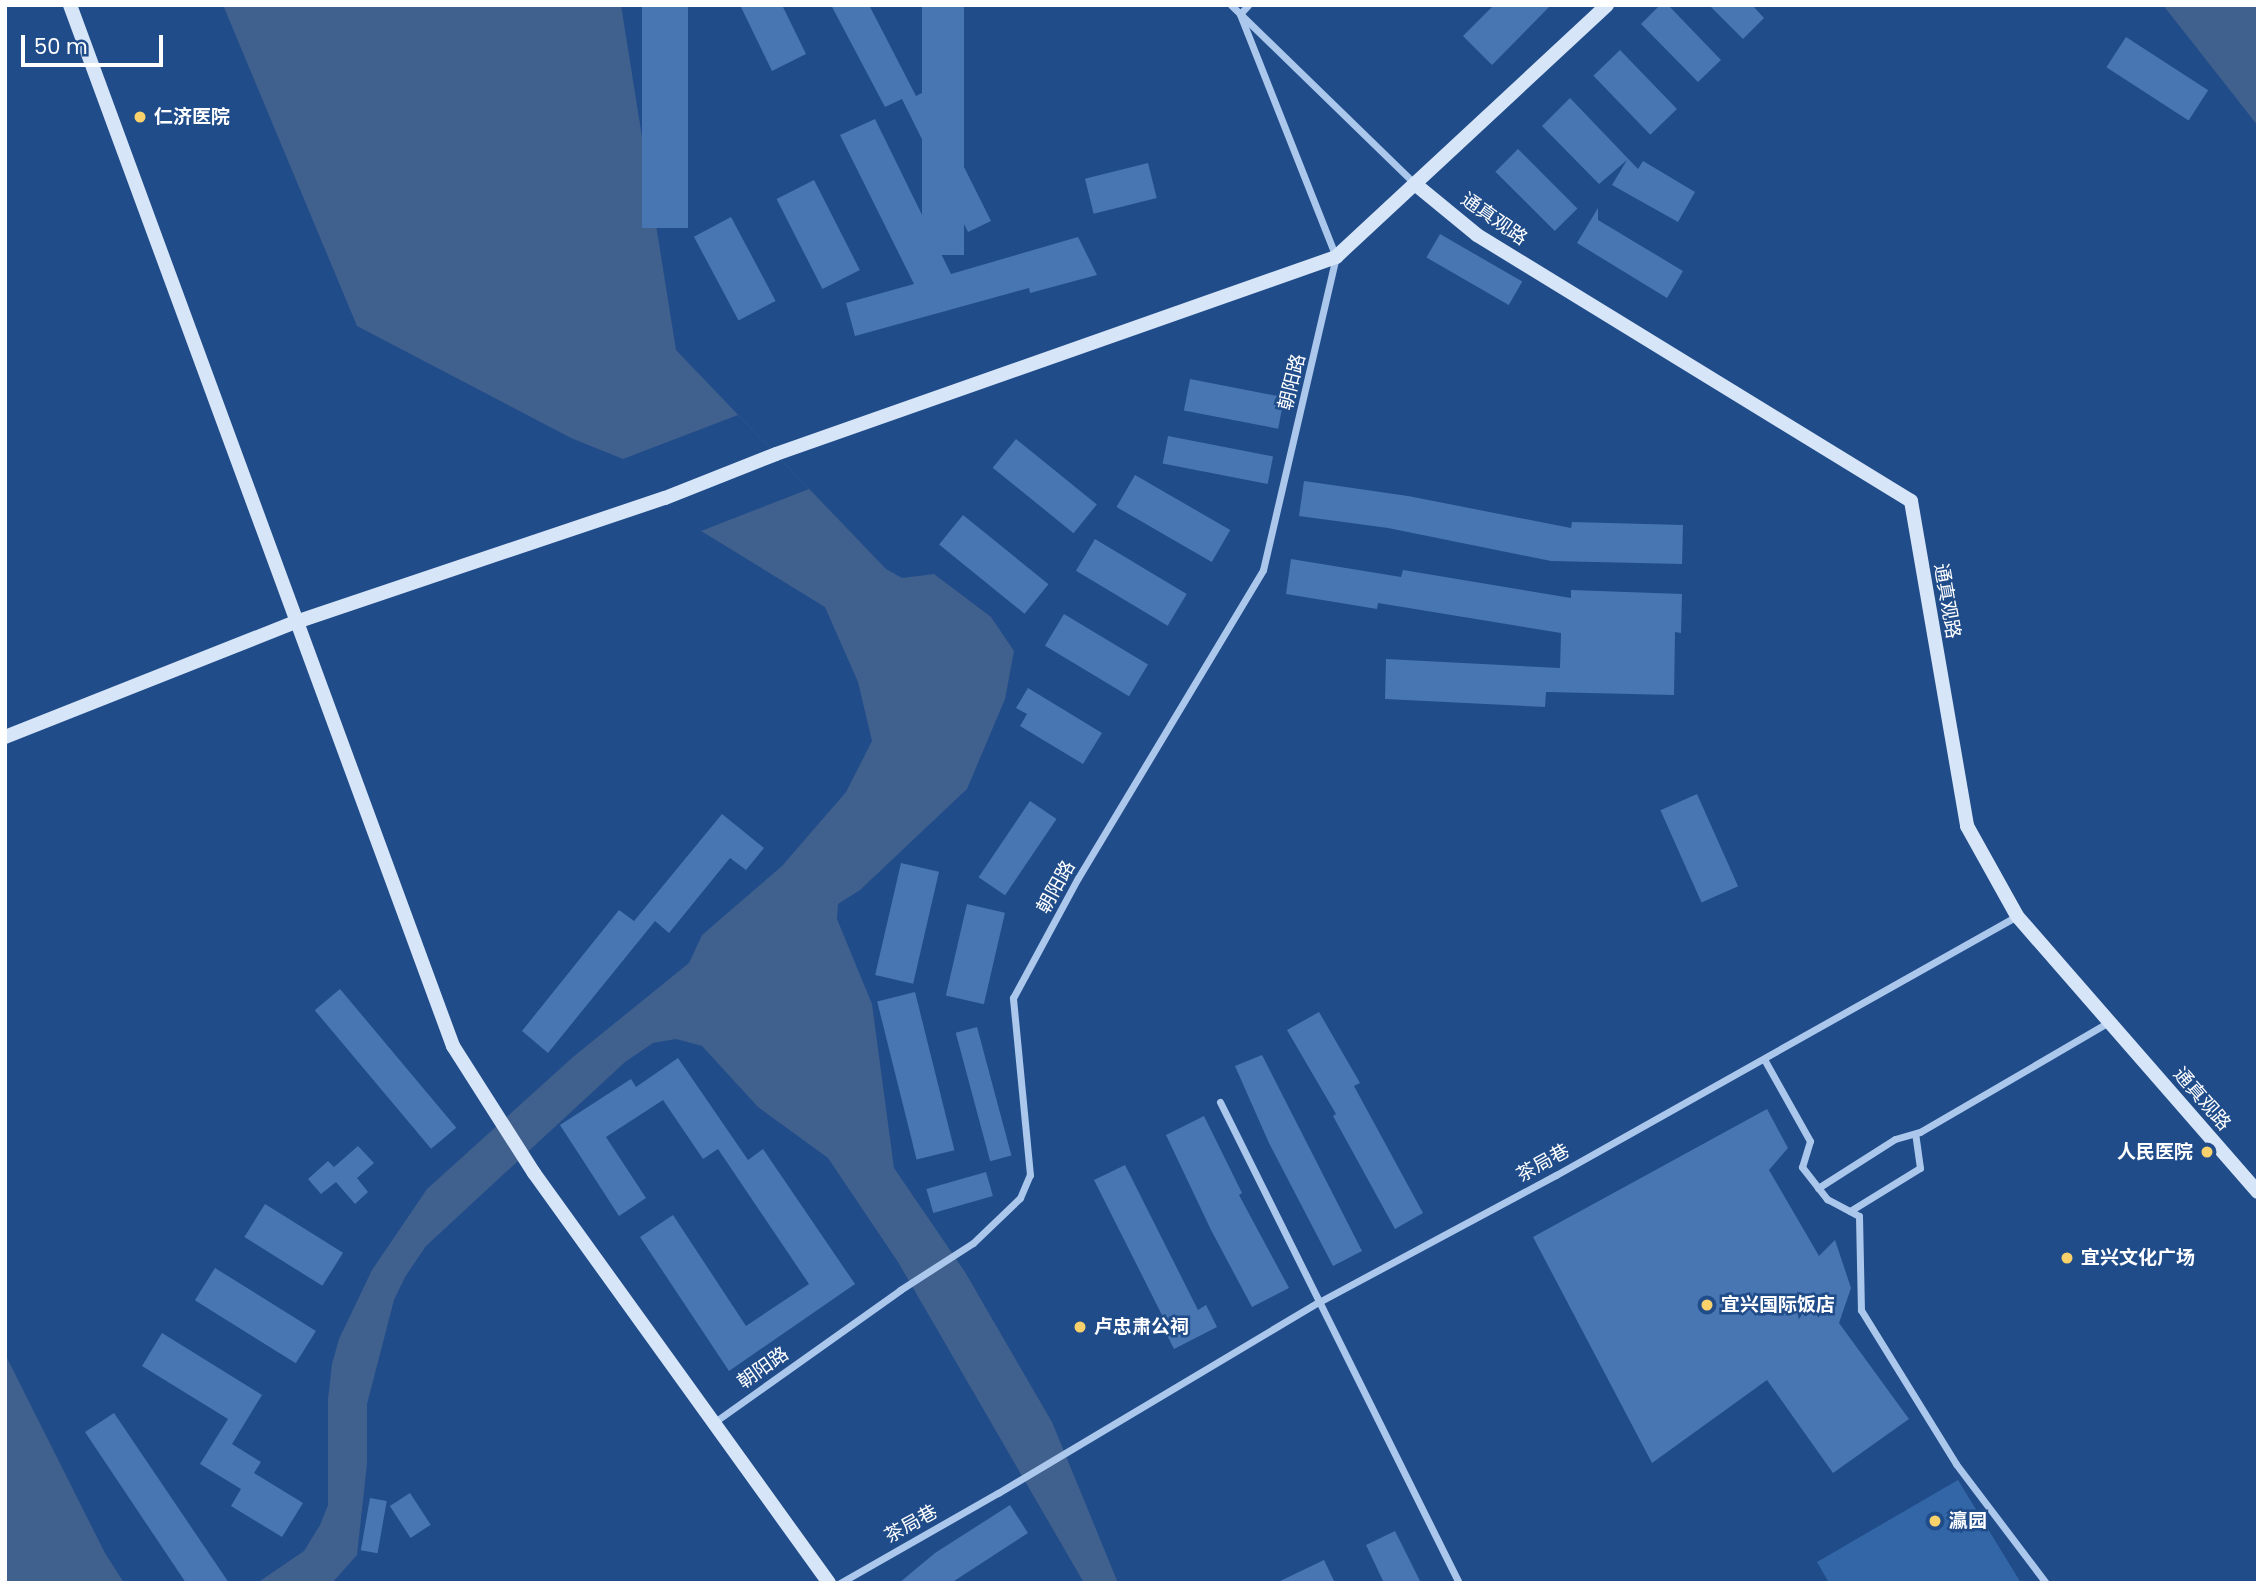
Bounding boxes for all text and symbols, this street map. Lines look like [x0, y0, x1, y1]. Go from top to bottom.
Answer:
scale bar [24, 21, 166, 65]
text: 50 m [34, 32, 88, 61]
place label: 仁济医院 [154, 106, 230, 128]
marker: 仁济医院 [132, 109, 148, 125]
street label: 通真观路 [1456, 188, 1532, 250]
street label: 朝阳路 [1274, 352, 1310, 412]
street label: 通真观路 [1929, 562, 1965, 640]
street label: 朝阳路 [1032, 857, 1080, 917]
street label: 通真观路 [2168, 1063, 2236, 1135]
street label: 茶局巷 [1513, 1139, 1573, 1187]
place label: 人民医院 [2117, 1141, 2193, 1163]
marker: 人民医院 [2199, 1144, 2215, 1160]
place label: 宜兴文化广场 [2081, 1247, 2195, 1269]
marker: 宜兴文化广场 [2059, 1250, 2075, 1266]
place label: 宜兴国际饭店 [1721, 1294, 1835, 1316]
marker: 宜兴国际饭店 [1699, 1297, 1715, 1313]
place label: 卢忠肃公祠 [1094, 1316, 1189, 1338]
marker: 卢忠肃公祠 [1072, 1319, 1088, 1335]
street label: 朝阳路 [733, 1342, 793, 1394]
street label: 茶局巷 [881, 1500, 941, 1548]
place label: 瀛园 [1949, 1510, 1987, 1532]
marker: 瀛园 [1927, 1513, 1943, 1529]

